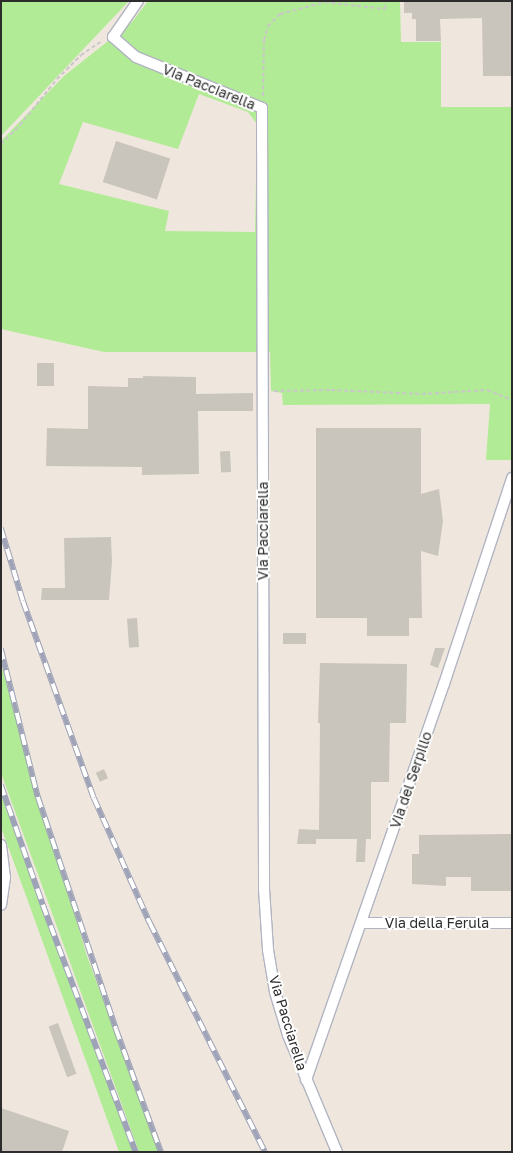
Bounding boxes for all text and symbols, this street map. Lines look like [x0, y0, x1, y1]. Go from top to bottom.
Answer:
street label: Via Pacciarella [160, 61, 258, 113]
street label: Via Pacciarella [255, 482, 271, 580]
street label: Via del Serpillo [387, 729, 435, 831]
street label: Via della Ferula [385, 915, 489, 931]
street label: Via Pacciarella [266, 973, 310, 1073]

